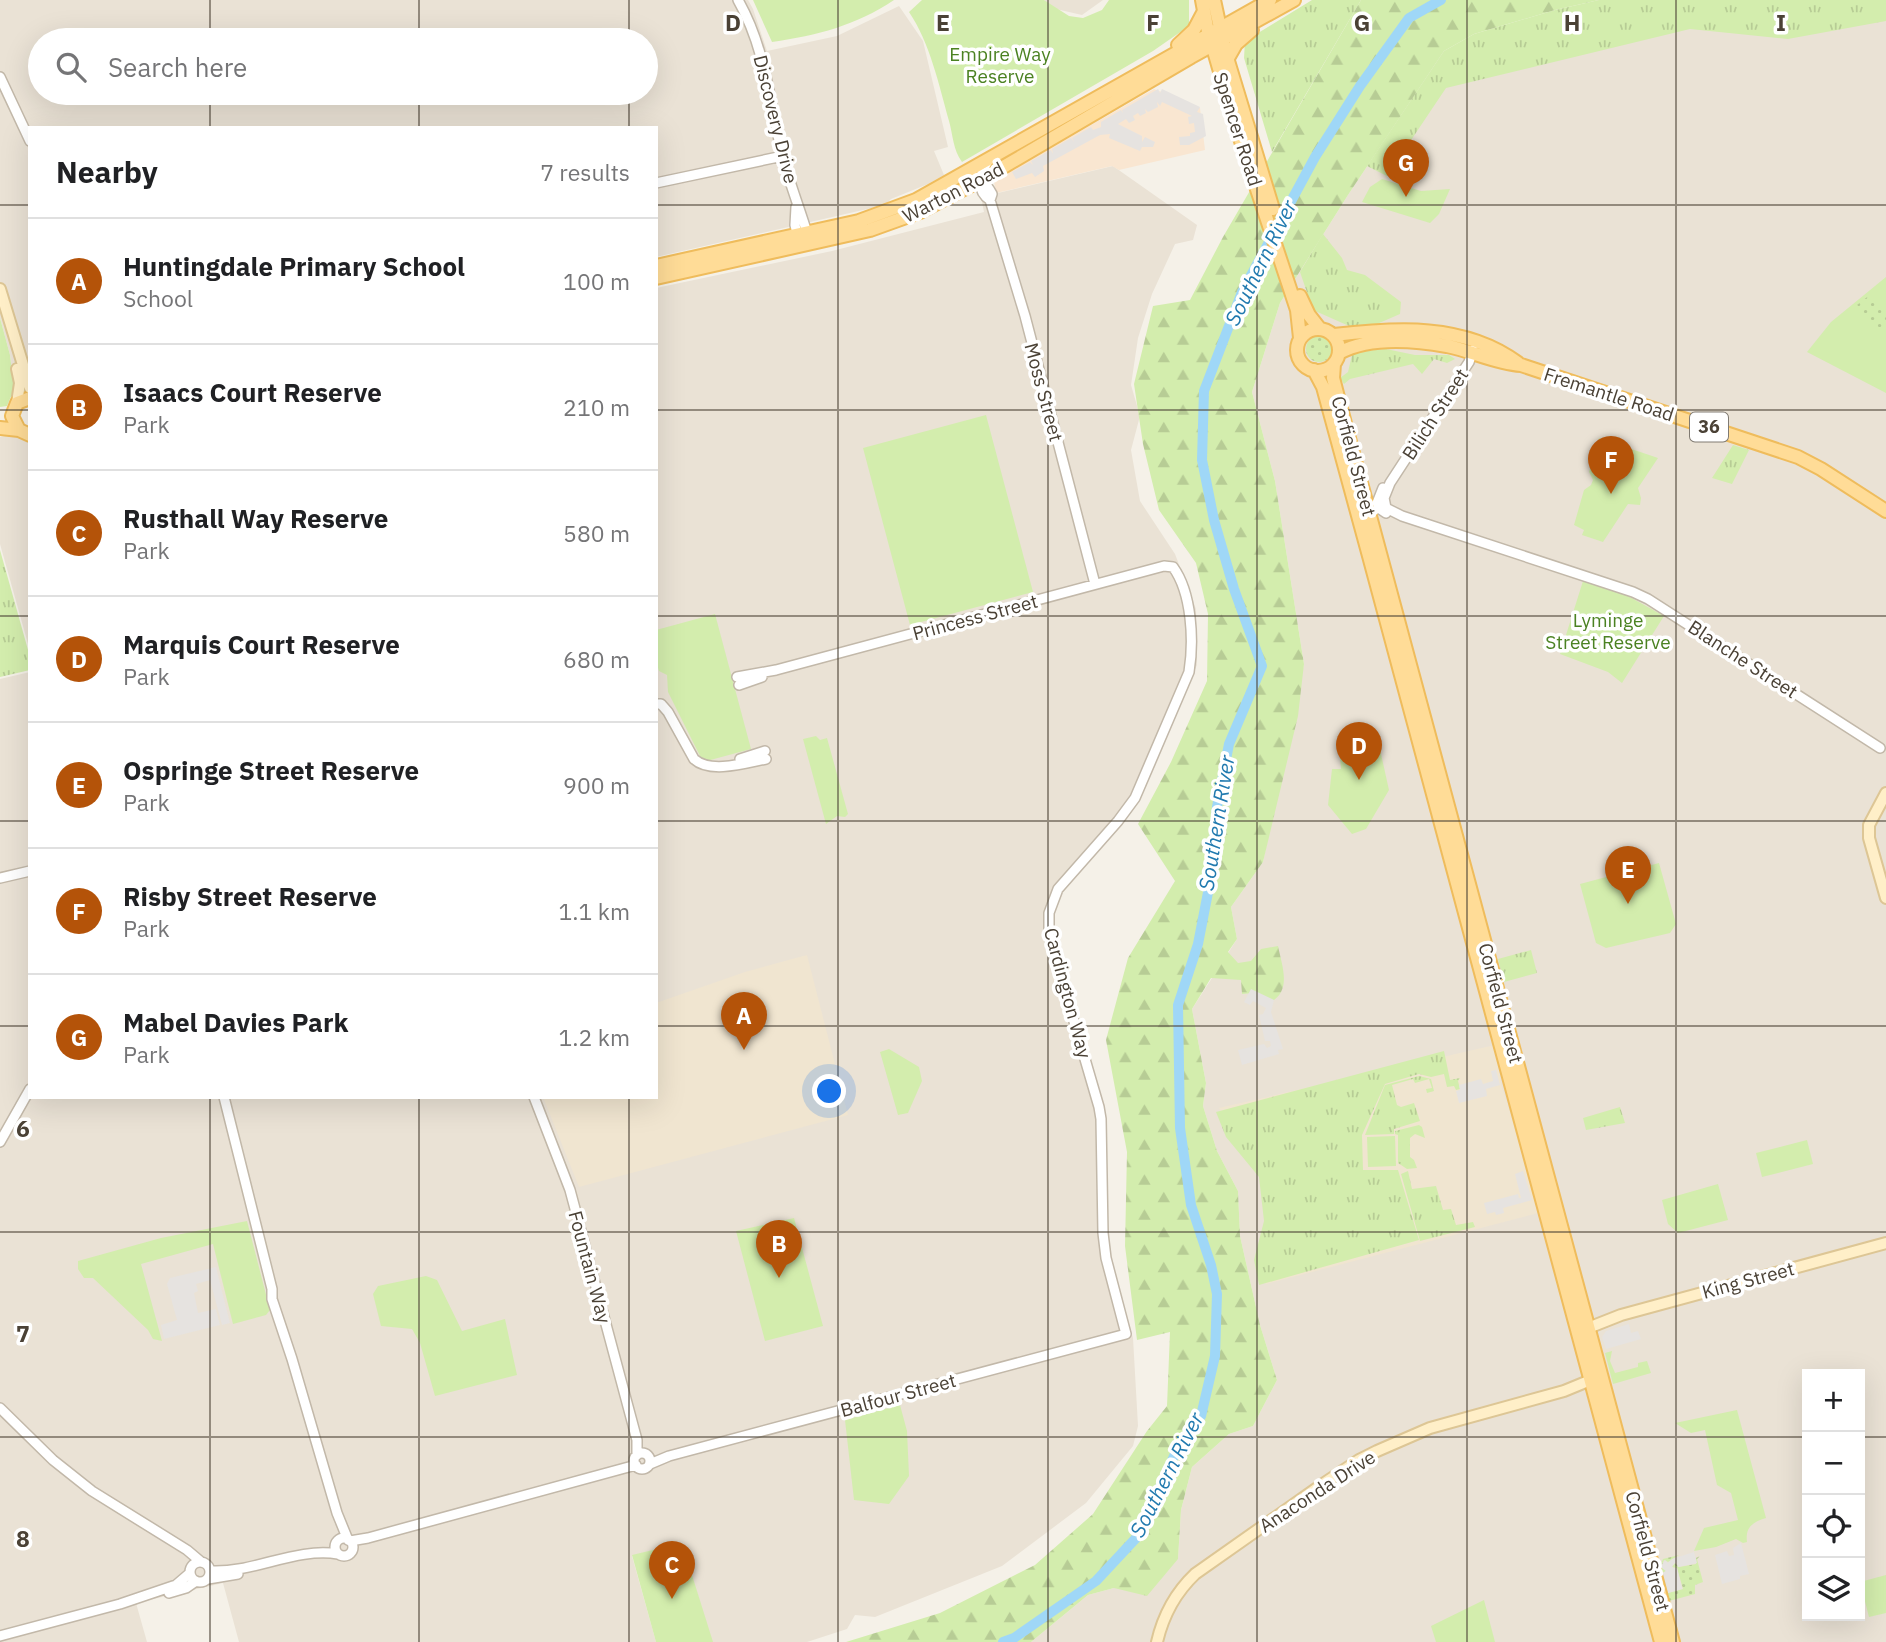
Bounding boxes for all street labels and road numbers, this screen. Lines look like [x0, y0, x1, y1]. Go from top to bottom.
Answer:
street label: Discovery Drive [748, 52, 804, 186]
street label: Spencer Road [1208, 69, 1268, 189]
street label: Warton Road [898, 156, 1008, 228]
street label: Moss Street [1019, 340, 1069, 444]
street label: Fremantle Road [1541, 362, 1677, 426]
street label: Bilich Street [1397, 364, 1473, 464]
street label: Corfield Street [1326, 393, 1382, 519]
road number: 36 [1690, 412, 1728, 442]
street label: Princess Street [910, 589, 1040, 645]
street label: Blanche Street [1684, 615, 1802, 703]
street label: Cardington Way [1039, 925, 1097, 1061]
street label: Corfield Street [1473, 940, 1529, 1066]
street label: Fountain Way [563, 1208, 617, 1326]
street label: King Street [1699, 1256, 1797, 1304]
street label: Balfour Street [838, 1368, 958, 1422]
street label: Anaconda Drive [1254, 1445, 1380, 1537]
street label: Corfield Street [1620, 1488, 1676, 1614]

